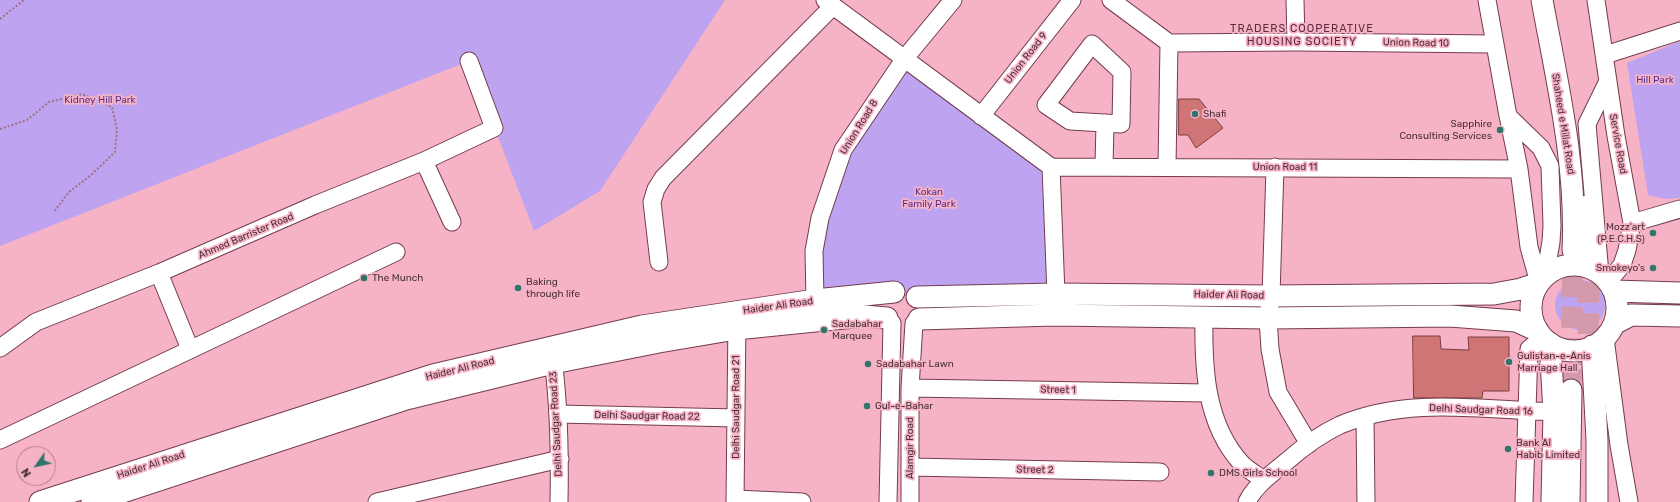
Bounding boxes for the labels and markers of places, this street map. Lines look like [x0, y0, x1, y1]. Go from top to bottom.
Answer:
place label: Shafi [1203, 108, 1226, 120]
marker: Shafi [1190, 109, 1200, 119]
place label: Sapphire Consulting Services [1399, 118, 1492, 142]
marker: Sapphire Consulting Services [1495, 125, 1505, 135]
place label: Mozz'art (P.E.C.H.S) [1597, 221, 1645, 244]
marker: Mozz'art (P.E.C.H.S) [1648, 228, 1658, 238]
place label: Smokeyo's [1596, 262, 1645, 274]
marker: Smokeyo's [1648, 263, 1658, 273]
place label: The Munch [372, 272, 423, 284]
marker: The Munch [359, 273, 369, 283]
place label: Baking through life [526, 276, 580, 300]
marker: Baking through life [513, 283, 523, 293]
place label: Sadabahar Marquee [832, 318, 882, 342]
marker: Sadabahar Marquee [819, 325, 829, 335]
place label: Gulistan-e-Anis Marriage Hall [1517, 350, 1591, 374]
marker: Gulistan-e-Anis Marriage Hall [1504, 357, 1514, 367]
place label: Sadabahar Lawn [876, 358, 954, 370]
marker: Sadabahar Lawn [863, 359, 873, 369]
place label: Gul-e-Bahar [875, 400, 933, 412]
marker: Gul-e-Bahar [862, 401, 872, 411]
place label: Bank Al Habib Limited [1516, 437, 1580, 460]
marker: Bank Al Habib Limited [1503, 444, 1513, 454]
place label: DMS Girls School [1219, 467, 1297, 479]
marker: DMS Girls School [1206, 468, 1216, 478]

